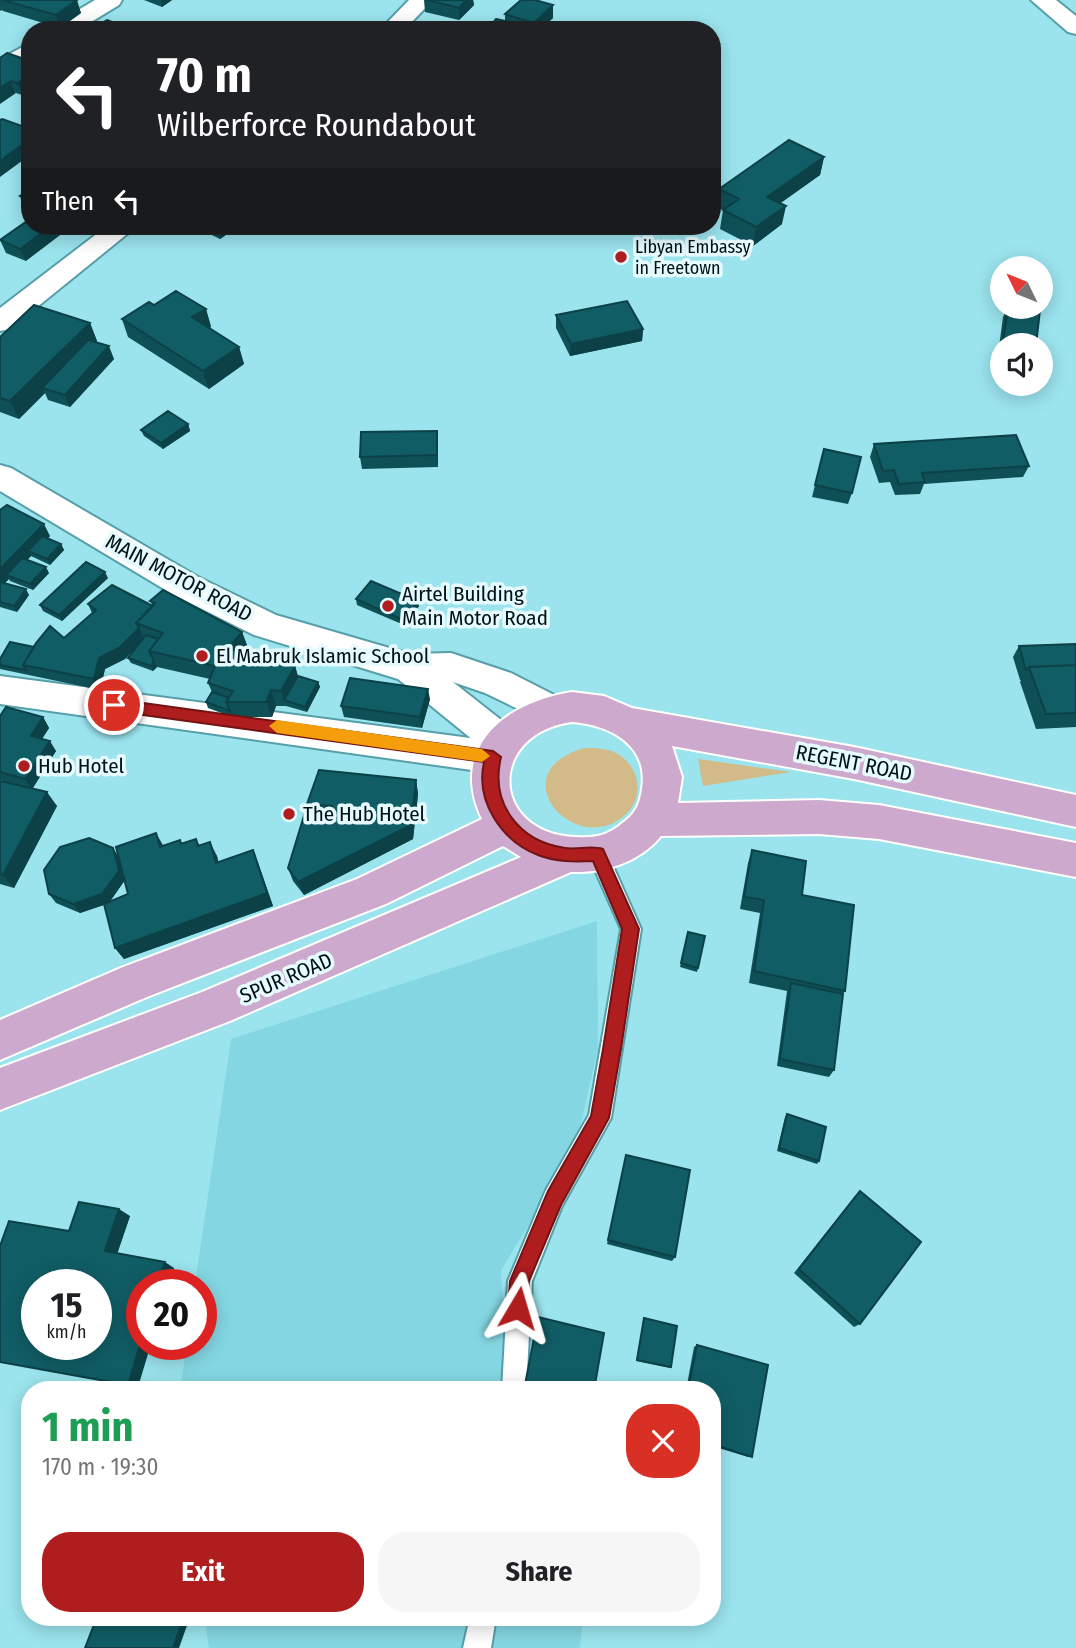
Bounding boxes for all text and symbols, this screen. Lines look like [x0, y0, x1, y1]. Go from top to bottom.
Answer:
text: 70 m [157, 46, 252, 105]
icon: left [42, 49, 133, 140]
text: Wilberforce Roundabout [157, 106, 476, 144]
icon: left [108, 182, 146, 220]
text: Then [42, 186, 94, 217]
place label: Libyan Embassy in Freetown [635, 236, 751, 279]
marker: Libyan Embassy in Freetown [613, 249, 629, 265]
north arrow [990, 256, 1054, 318]
map controls [990, 256, 1053, 396]
button: sound [990, 333, 1053, 396]
street label: MAIN MOTOR ROAD [101, 528, 257, 628]
place label: Airtel Building Main Motor Road [402, 581, 548, 631]
marker: Airtel Building Main Motor Road [380, 598, 396, 614]
place label: El Mabruk Islamic School [216, 643, 430, 669]
marker: El Mabruk Islamic School [194, 648, 210, 664]
pin [84, 675, 144, 735]
icon: arrive [95, 686, 133, 724]
street label: REGENT ROAD [794, 739, 914, 787]
place label: Hub Hotel [38, 753, 125, 779]
marker: Hub Hotel [16, 758, 32, 774]
place label: The Hub Hotel [303, 801, 426, 827]
marker: The Hub Hotel [281, 806, 297, 822]
street label: SPUR ROAD [236, 947, 336, 1009]
speed limit sign: 20 [126, 1269, 217, 1360]
position arrow [481, 1271, 555, 1345]
text: 15 [50, 1284, 82, 1326]
text: km/h [46, 1321, 87, 1343]
text: 1 min [42, 1402, 133, 1452]
button: close [626, 1404, 700, 1478]
text: 170 m · 19:30 [42, 1453, 158, 1481]
button: Exit [42, 1532, 364, 1612]
button: Share [378, 1532, 700, 1612]

